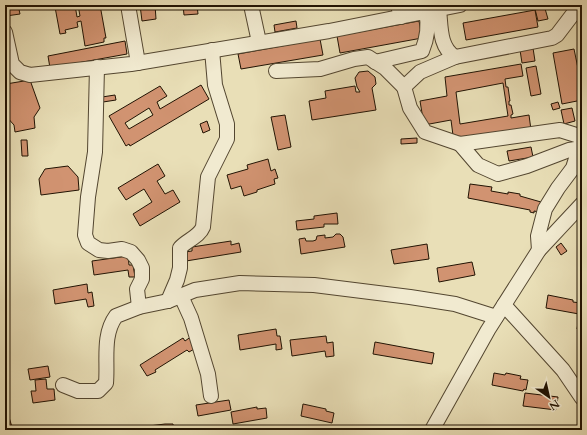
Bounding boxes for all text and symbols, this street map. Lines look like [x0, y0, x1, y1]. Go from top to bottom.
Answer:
north arrow [529, 377, 569, 417]
text: N [546, 396, 562, 414]

